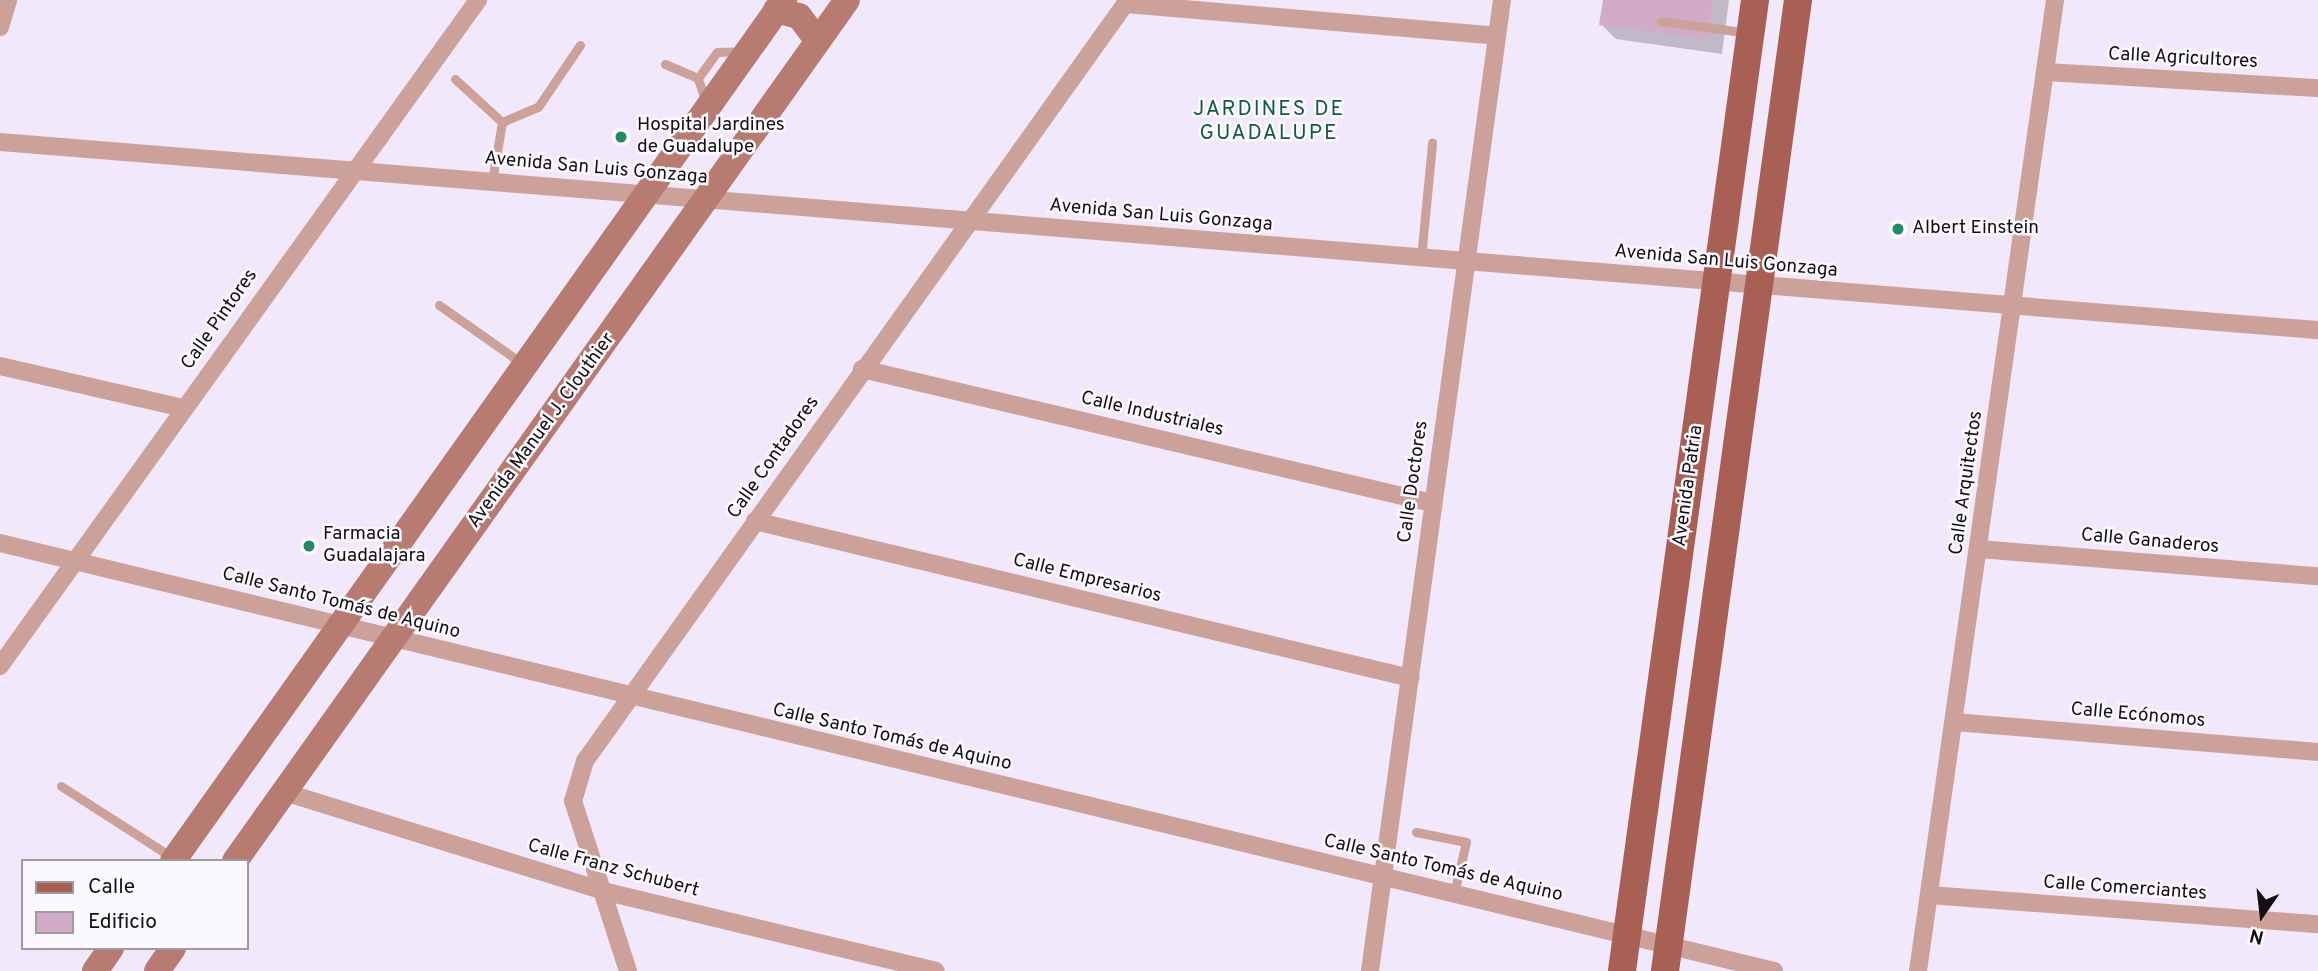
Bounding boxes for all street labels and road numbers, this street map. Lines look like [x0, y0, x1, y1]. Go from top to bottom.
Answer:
street label: Calle Agricultores [2107, 44, 2259, 74]
street label: Avenida San Luis Gonzaga [483, 148, 709, 190]
street label: Avenida San Luis Gonzaga [1048, 195, 1274, 237]
street label: Avenida San Luis Gonzaga [1613, 241, 1839, 283]
street label: Calle Pintores [177, 265, 263, 375]
street label: Avenida Manuel J. Clouthier [464, 329, 620, 533]
street label: Calle Industriales [1078, 387, 1226, 443]
street label: Calle Contadores [723, 392, 825, 524]
street label: Calle Arquitectos [1946, 409, 1988, 557]
street label: Calle Doctores [1394, 419, 1434, 545]
street label: Avenida Patria [1669, 424, 1709, 548]
street label: Calle Ganaderos [2080, 525, 2220, 559]
street label: Calle Empresarios [1010, 549, 1164, 609]
street label: Calle Santo Tomás de Aquino [219, 563, 463, 645]
street label: Calle Santo Tomás de Aquino [769, 699, 1015, 777]
street label: Calle Ecónomos [2070, 699, 2206, 733]
street label: Calle Santo Tomás de Aquino [1320, 830, 1566, 908]
street label: Calle Franz Schubert [525, 835, 701, 903]
street label: Calle Comerciantes [2042, 872, 2208, 906]

